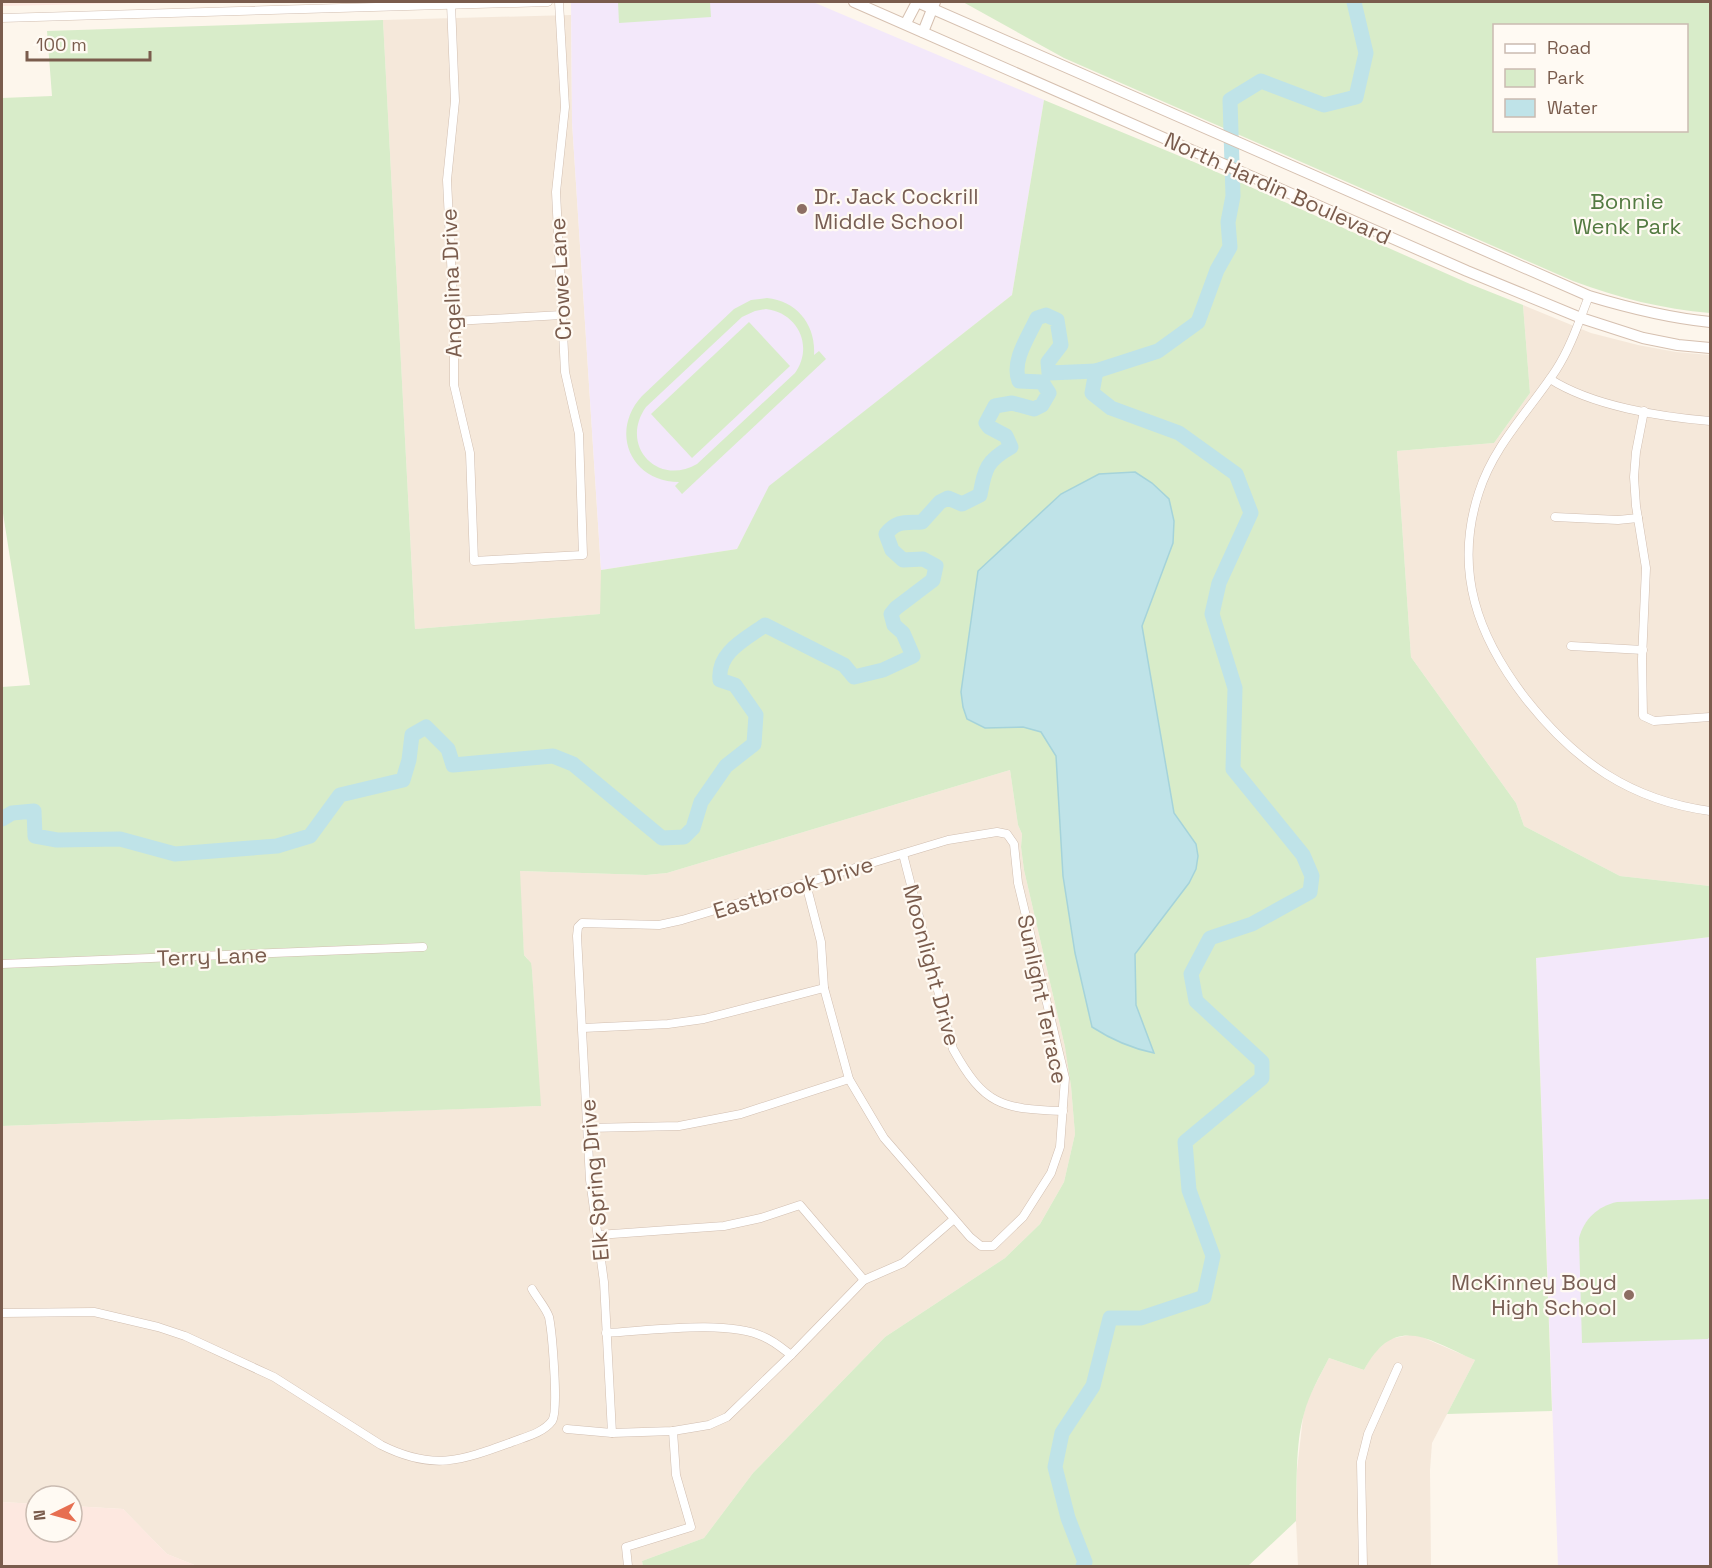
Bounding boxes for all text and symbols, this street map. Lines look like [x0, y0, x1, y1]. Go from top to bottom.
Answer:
scale bar [27, 24, 150, 62]
legend [1493, 24, 1688, 132]
text: 100 m [36, 33, 87, 56]
text: Road [1547, 36, 1591, 59]
text: Park [1547, 66, 1585, 89]
text: Water [1547, 96, 1598, 119]
street label: North Hardin Boulevard [1160, 125, 1396, 251]
place label: Dr. Jack Cockrill Middle School [814, 182, 979, 235]
park label: Bonnie Wenk Park [1573, 187, 1682, 240]
marker: Dr. Jack Cockrill Middle School [795, 202, 809, 216]
street label: Angelina Drive [434, 208, 468, 358]
street label: Crowe Lane [543, 217, 577, 341]
street label: Eastbrook Drive [710, 849, 876, 925]
street label: Moonlight Drive [897, 881, 967, 1049]
street label: Sunlight Terrace [1011, 912, 1075, 1086]
street label: Terry Lane [156, 940, 268, 972]
street label: Elk Spring Drive [573, 1098, 615, 1262]
place label: McKinney Boyd High School [1451, 1268, 1617, 1321]
marker: McKinney Boyd High School [1622, 1288, 1636, 1302]
north arrow [24, 1484, 84, 1544]
text: N [29, 1509, 50, 1522]

